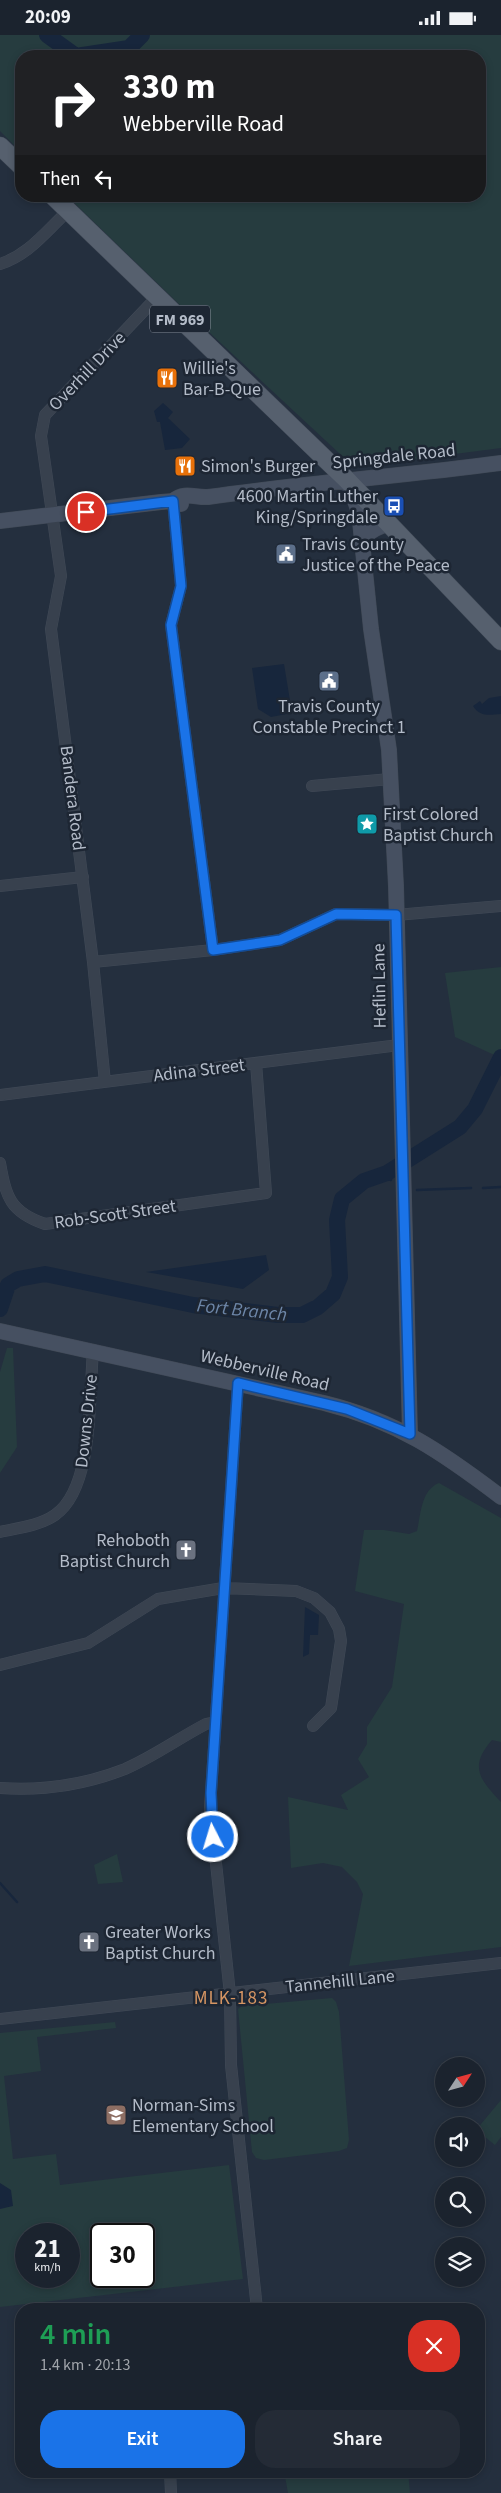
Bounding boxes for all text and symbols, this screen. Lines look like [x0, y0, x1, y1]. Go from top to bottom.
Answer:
text: 20:09 [25, 4, 71, 31]
text: 330 m [123, 62, 215, 112]
icon: right [40, 70, 105, 135]
text: Webberville Road [123, 108, 284, 140]
icon: left [90, 165, 118, 193]
text: Then [40, 166, 80, 193]
road number: FM 969 [150, 305, 210, 333]
street label: Overhill Drive [43, 326, 132, 417]
place label: Willie's Bar-B-Que [183, 356, 261, 402]
restaurant icon: Willie's Bar-B-Que [155, 366, 179, 390]
street label: Springdale Road [331, 438, 457, 475]
restaurant icon: Simon's Burger [173, 454, 197, 478]
place label: Simon's Burger [201, 454, 316, 479]
place label: 4600 Martin Luther King/Springdale [237, 484, 379, 530]
pin [65, 491, 107, 533]
bus stop icon: 4600 Martin Luther King/Springdale [382, 494, 406, 518]
icon: arrive [72, 498, 100, 526]
place label: Travis County Justice of the Peace [302, 532, 450, 578]
public building icon: Travis County Justice of the Peace [274, 542, 298, 566]
public building icon: Travis County Constable Precinct 1 [317, 669, 341, 693]
place label: Travis County Constable Precinct 1 [252, 694, 406, 740]
street label: Bandera Road [54, 744, 91, 852]
place label: First Colored Baptist Church [383, 802, 494, 848]
place icon: First Colored Baptist Church [355, 812, 379, 836]
street label: Heflin Lane [366, 943, 393, 1029]
street label: Adina Street [152, 1052, 246, 1088]
street label: Rob-Scott Street [53, 1194, 177, 1235]
water label: Fort Branch [195, 1292, 288, 1329]
street label: Webberville Road [198, 1343, 332, 1397]
street label: Downs Drive [69, 1373, 104, 1469]
place label: Rehoboth Baptist Church [59, 1528, 170, 1574]
church icon: Rehoboth Baptist Church [174, 1538, 198, 1562]
position arrow [186, 1810, 238, 1862]
place label: Greater Works Baptist Church [105, 1920, 216, 1966]
church icon: Greater Works Baptist Church [77, 1930, 101, 1954]
street label: Tannehill Lane [284, 1963, 396, 2000]
district label: MLK-183 [194, 1985, 268, 2012]
north arrow [435, 2057, 485, 2107]
map controls [435, 2057, 485, 2287]
place label: Norman-Sims Elementary School [132, 2093, 274, 2139]
school or university icon: Norman-Sims Elementary School [104, 2103, 128, 2127]
button: sound [435, 2117, 485, 2167]
button: search [435, 2177, 485, 2227]
speed limit sign: 30 [90, 2223, 155, 2288]
text: 21 [34, 2231, 61, 2267]
button: layers [435, 2237, 485, 2287]
text: km/h [34, 2259, 61, 2276]
text: 4 min [40, 2313, 111, 2356]
button: close [408, 2320, 460, 2372]
text: 1.4 km · 20:13 [40, 2354, 130, 2376]
button: Exit [40, 2410, 245, 2468]
button: Share [255, 2410, 460, 2468]

